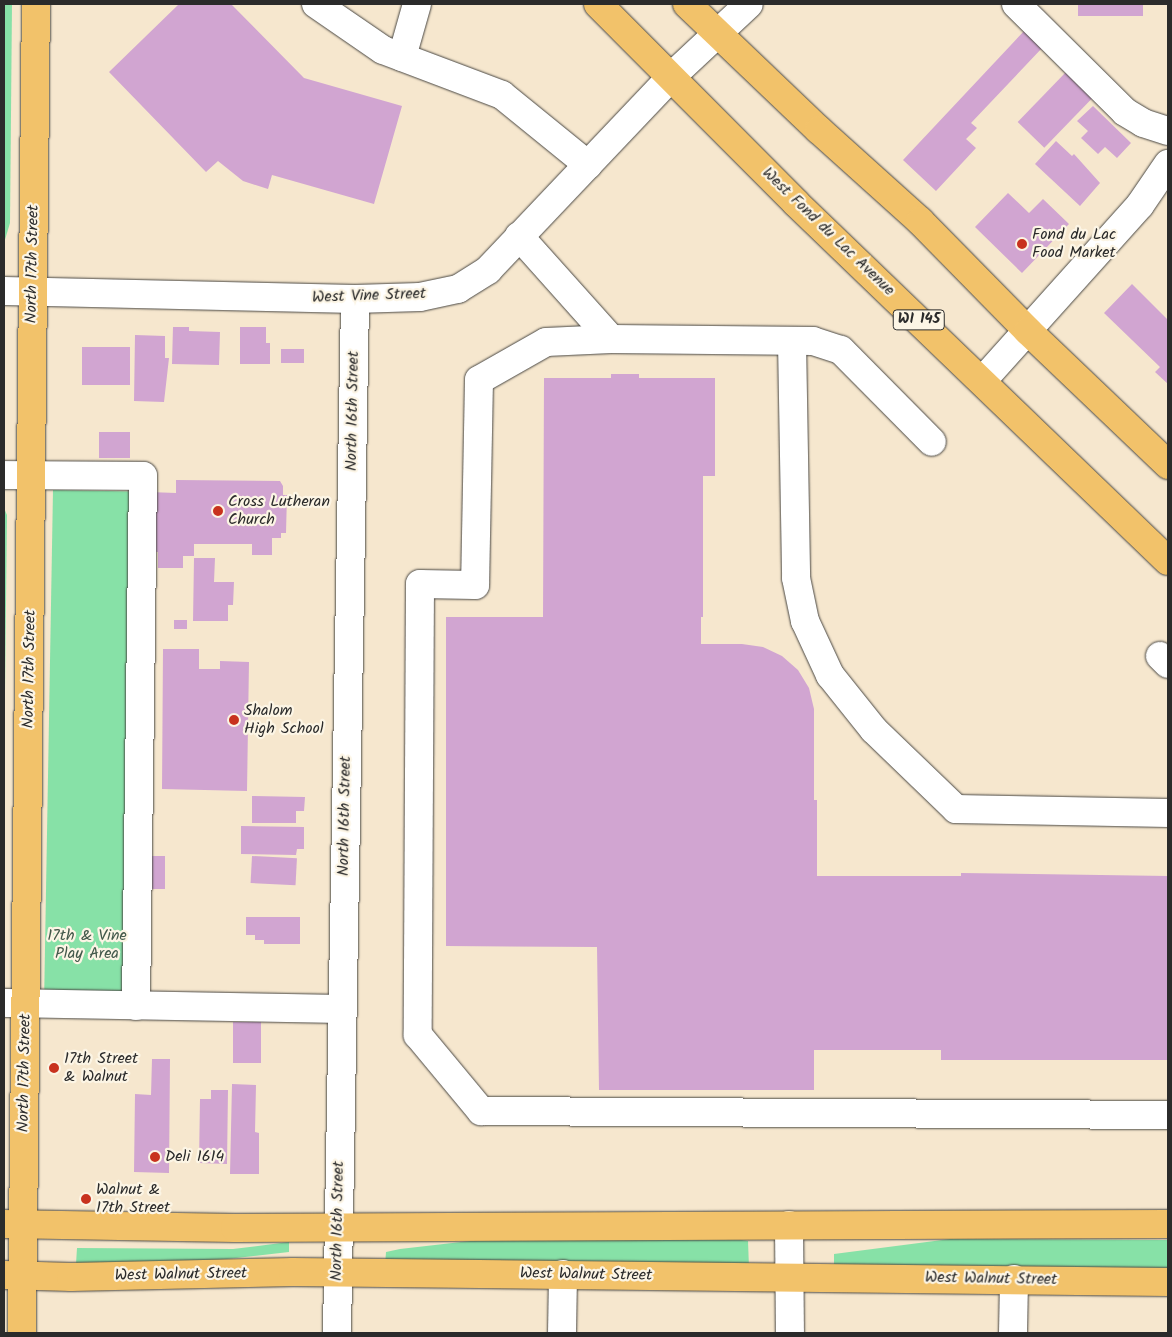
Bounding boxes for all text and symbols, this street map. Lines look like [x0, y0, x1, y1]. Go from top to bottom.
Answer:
street label: West Fond du Lac Avenue [758, 164, 898, 300]
street label: North 17th Street [22, 204, 44, 324]
place label: Fond du Lac Food Market [1032, 225, 1116, 263]
marker: Fond du Lac Food Market [1016, 238, 1028, 250]
street label: West Vine Street [312, 284, 426, 308]
road number: WI 145 [893, 308, 945, 332]
street label: North 16th Street [342, 351, 364, 471]
place label: Cross Lutheran Church [228, 492, 330, 530]
marker: Cross Lutheran Church [212, 505, 224, 517]
street label: North 17th Street [19, 609, 41, 729]
place label: Shalom High School [244, 701, 324, 739]
marker: Shalom High School [228, 714, 240, 726]
street label: North 16th Street [334, 756, 356, 876]
park label: 17th & Vine Play Area [47, 926, 127, 964]
street label: North 17th Street [14, 1013, 36, 1133]
place label: 17th Street & Walnut [64, 1049, 138, 1087]
marker: 17th Street & Walnut [48, 1062, 60, 1074]
place label: Deli 1614 [165, 1147, 224, 1167]
marker: Deli 1614 [149, 1151, 161, 1163]
street label: North 16th Street [327, 1161, 349, 1281]
place label: Walnut & 17th Street [96, 1180, 170, 1218]
marker: Walnut & 17th Street [80, 1193, 92, 1205]
street label: West Walnut Street [115, 1264, 247, 1286]
street label: West Walnut Street [520, 1264, 652, 1286]
street label: West Walnut Street [925, 1268, 1057, 1290]

